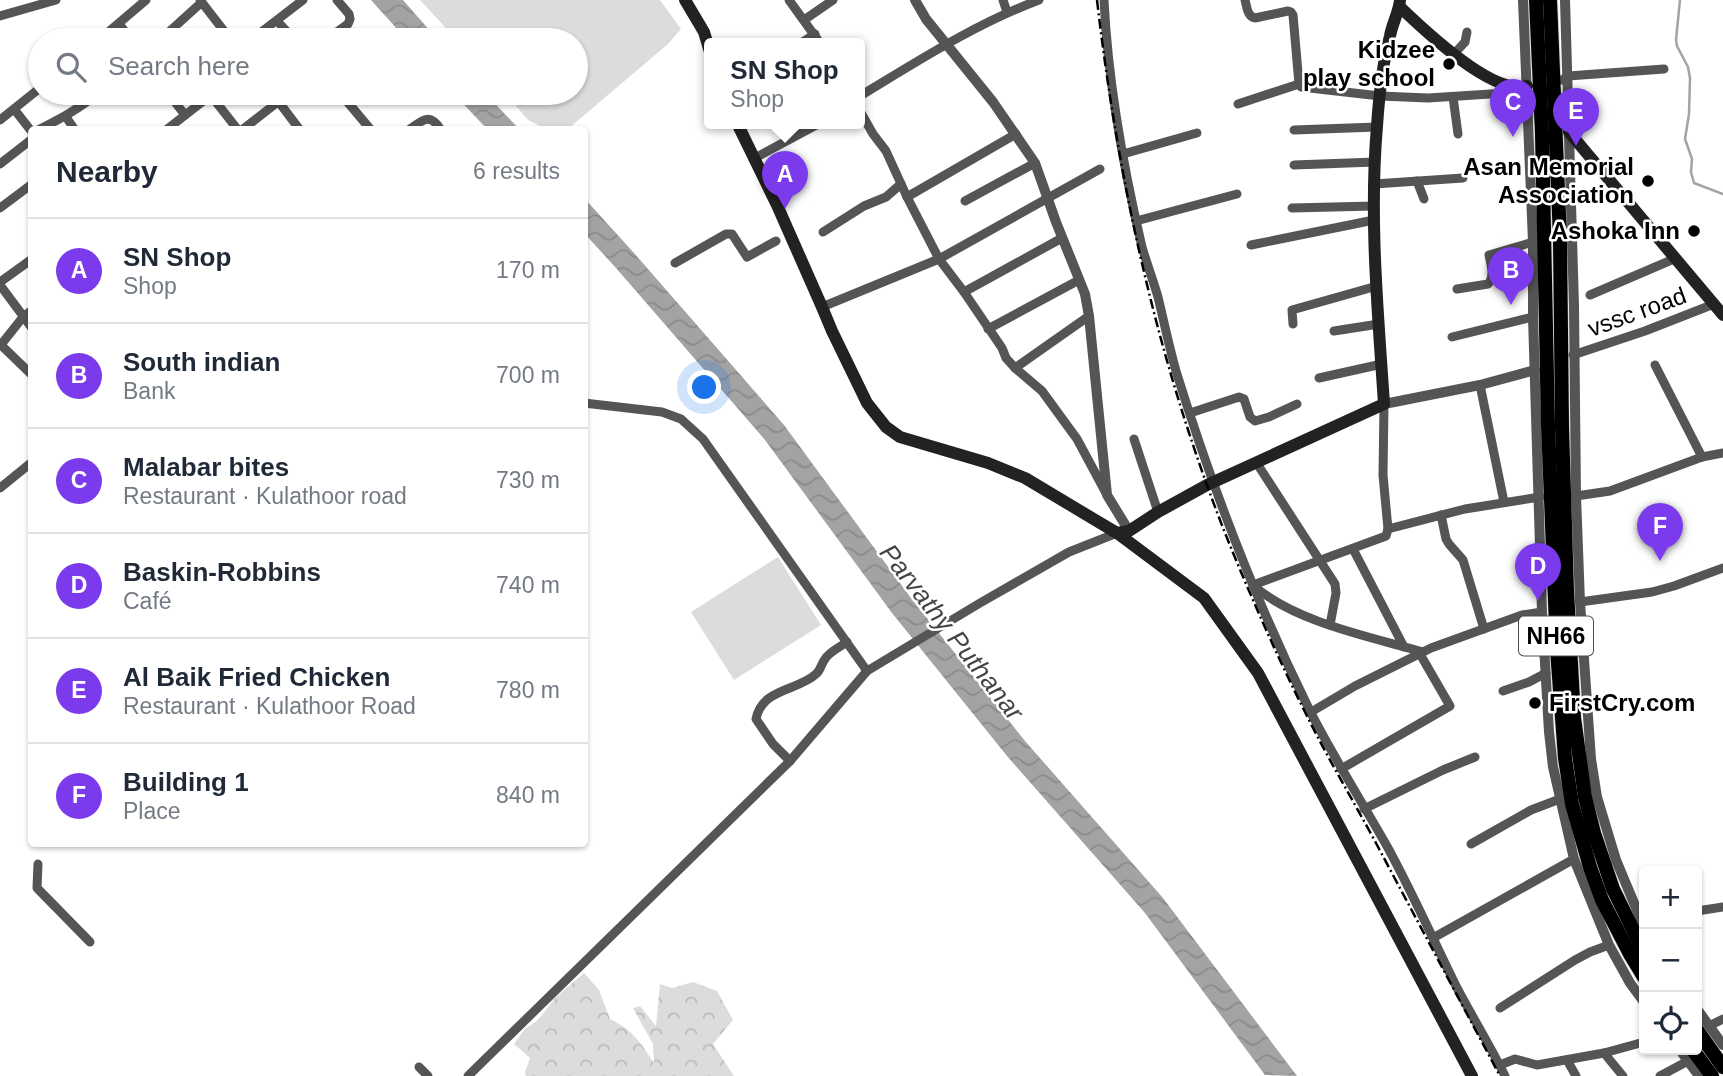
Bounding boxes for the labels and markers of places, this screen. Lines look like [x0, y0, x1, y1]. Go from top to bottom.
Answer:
place label: Kidzee play school [1303, 36, 1435, 91]
marker: Kidzee play school [1441, 56, 1457, 72]
pin: C [1490, 79, 1536, 137]
pin: E [1553, 88, 1599, 146]
pin: A [762, 151, 808, 209]
place label: Asan Memorial Association [1463, 153, 1634, 208]
marker: Asan Memorial Association [1640, 173, 1656, 189]
place label: Ashoka Inn [1551, 217, 1680, 244]
marker: Ashoka Inn [1686, 223, 1702, 239]
pin: B [1488, 247, 1534, 305]
pin: F [1637, 503, 1683, 561]
pin: D [1515, 543, 1561, 601]
place label: FirstCry.com [1549, 689, 1695, 716]
marker: FirstCry.com [1527, 695, 1543, 711]

